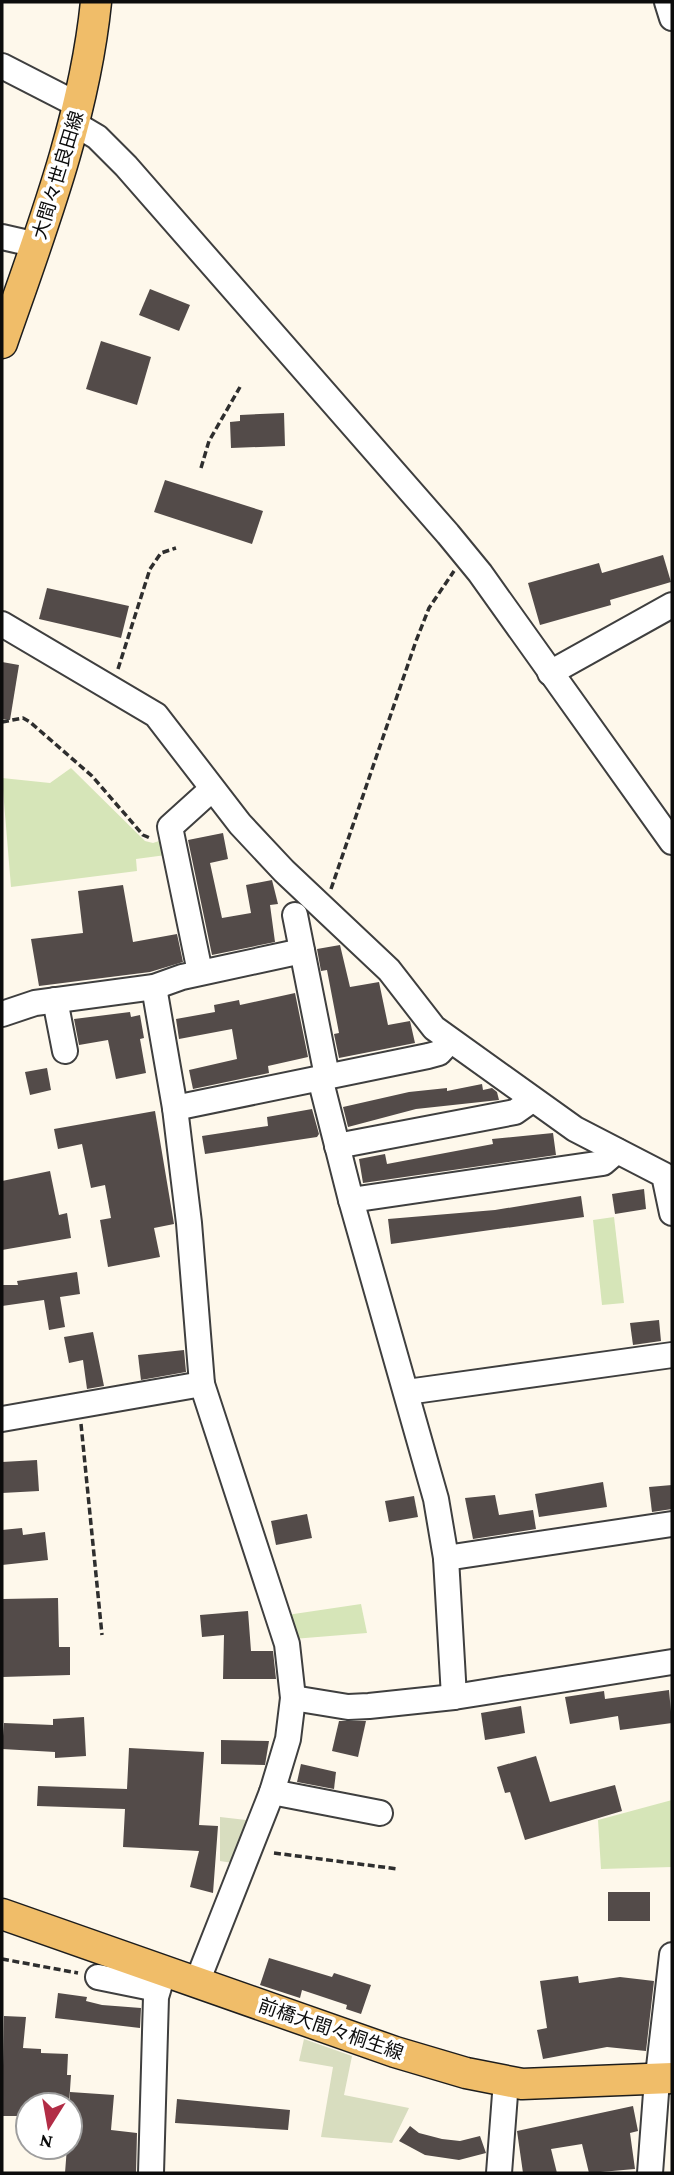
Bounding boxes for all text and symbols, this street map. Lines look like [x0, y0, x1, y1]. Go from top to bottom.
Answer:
street label: 大間々世良田線 [29, 108, 87, 242]
street label: 前橋大間々桐生線 [256, 1994, 406, 2064]
north arrow [14, 2091, 84, 2161]
text: N [37, 2131, 54, 2154]

